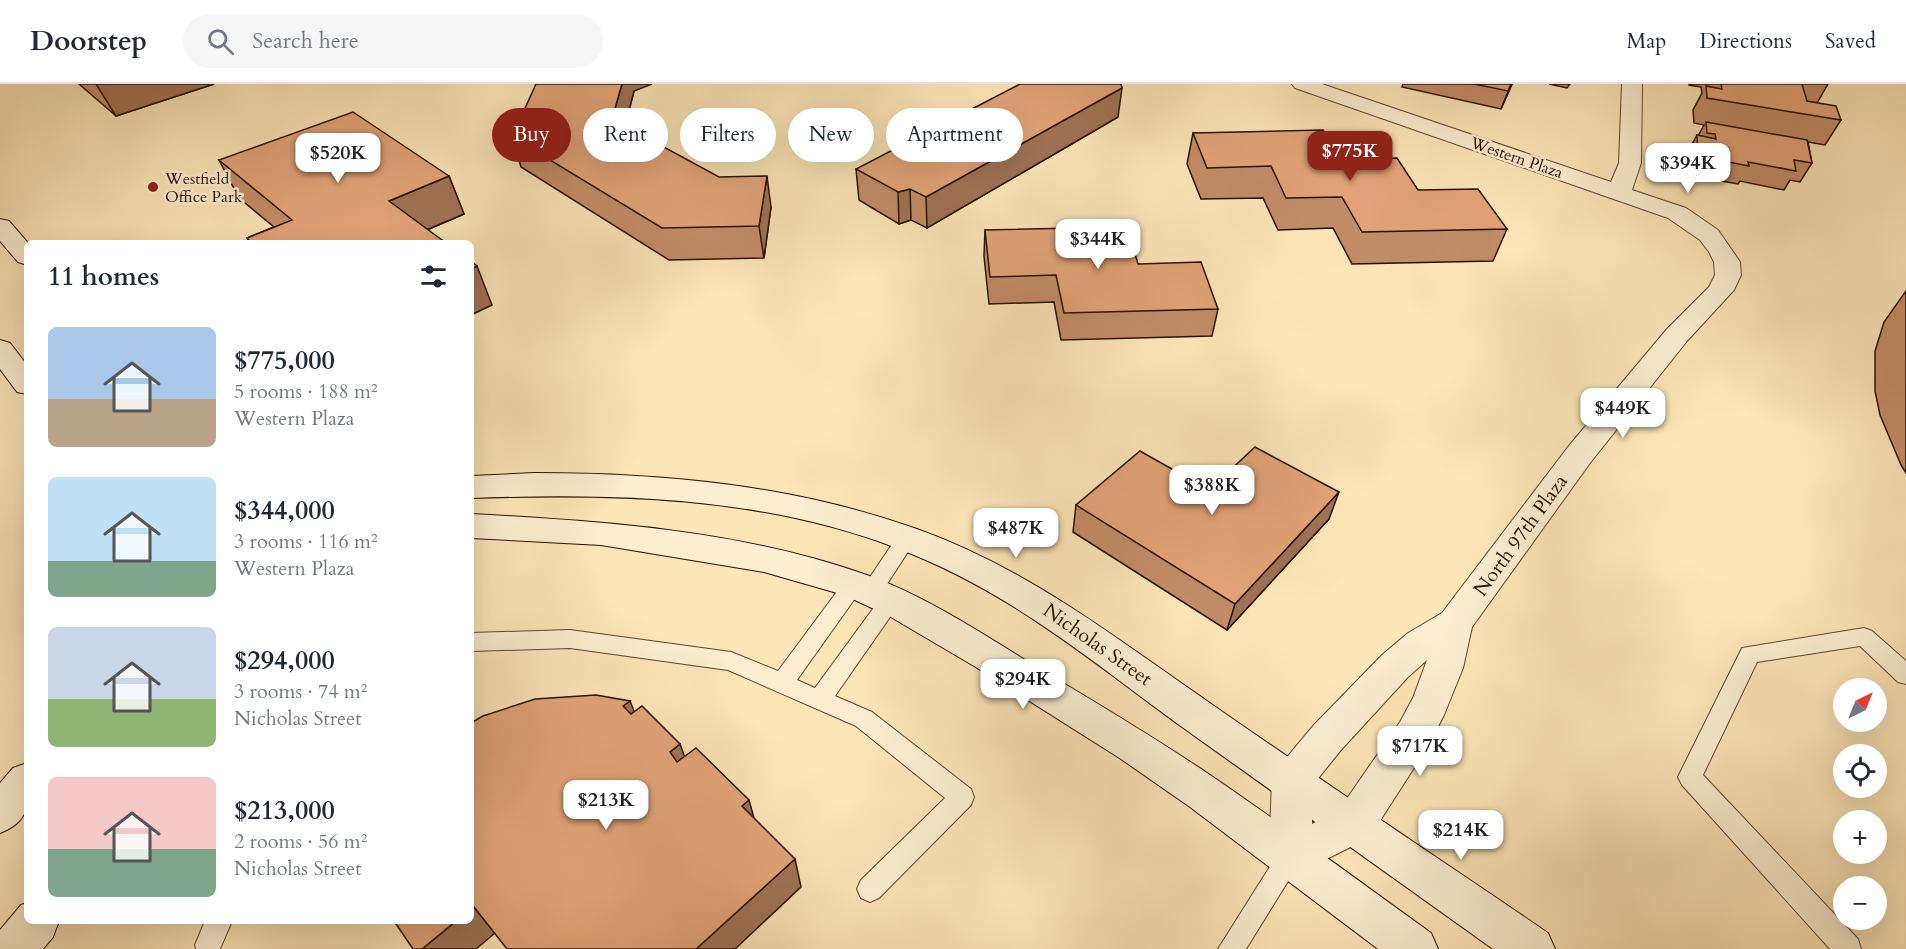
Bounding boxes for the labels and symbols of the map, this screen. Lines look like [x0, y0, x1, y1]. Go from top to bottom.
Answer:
pin: $775K [1308, 131, 1392, 182]
street label: Western Plaza [1467, 132, 1566, 184]
pin: $520K [296, 133, 380, 184]
pin: $394K [1646, 143, 1730, 194]
place label: Westfield Office Park [164, 168, 243, 208]
marker: Westfield Office Park [146, 180, 160, 194]
pin: $344K [1056, 219, 1140, 270]
pin: $449K [1581, 388, 1665, 439]
pin: $388K [1170, 465, 1254, 516]
street label: North 97th Plaza [1467, 469, 1574, 602]
pin: $487K [974, 508, 1058, 559]
street label: Nicholas Street [1038, 597, 1158, 692]
pin: $294K [981, 659, 1065, 710]
north arrow [1833, 678, 1887, 732]
pin: $717K [1378, 726, 1462, 777]
pin: $213K [564, 780, 648, 831]
pin: $214K [1419, 810, 1503, 861]

